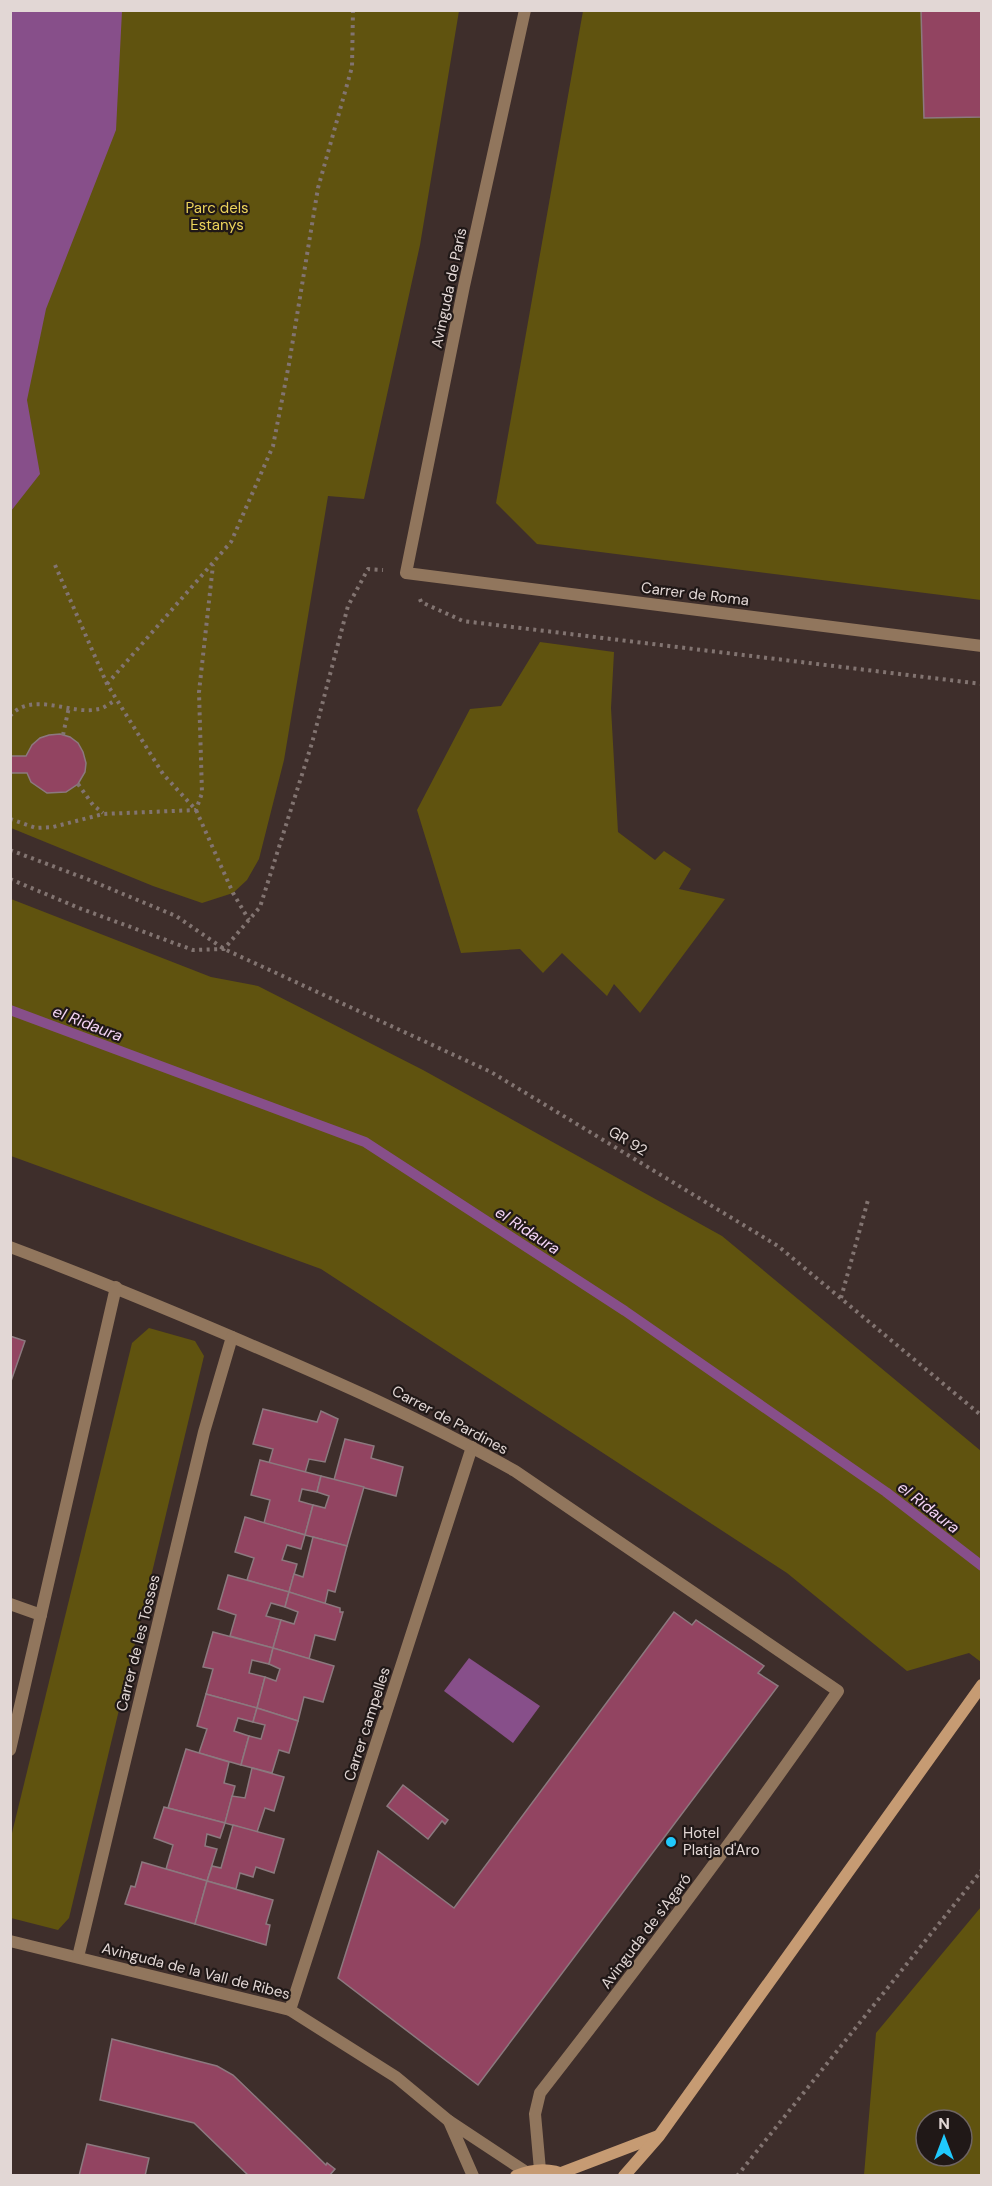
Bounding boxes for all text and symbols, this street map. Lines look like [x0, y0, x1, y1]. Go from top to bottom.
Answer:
park label: Parc dels Estanys [185, 198, 249, 235]
street label: Avinguda de París [426, 226, 472, 350]
street label: Carrer de Roma [640, 577, 750, 611]
water label: el Ridaura [50, 1001, 126, 1046]
street label: GR 92 [605, 1122, 651, 1160]
water label: el Ridaura [491, 1202, 564, 1259]
street label: Carrer de Pardines [388, 1381, 512, 1459]
water label: el Ridaura [893, 1477, 964, 1538]
street label: Carrer de les Tosses [111, 1573, 165, 1713]
street label: Carrer campelles [339, 1665, 395, 1783]
place label: Hotel Platja d'Aro [683, 1823, 760, 1860]
marker: Hotel Platja d'Aro [664, 1835, 678, 1849]
street label: Avinguda de s'Agaró [596, 1869, 696, 1993]
street label: Avinguda de la Vall de Ribes [100, 1938, 292, 2004]
north arrow [914, 2108, 974, 2168]
text: N [938, 2113, 950, 2134]

